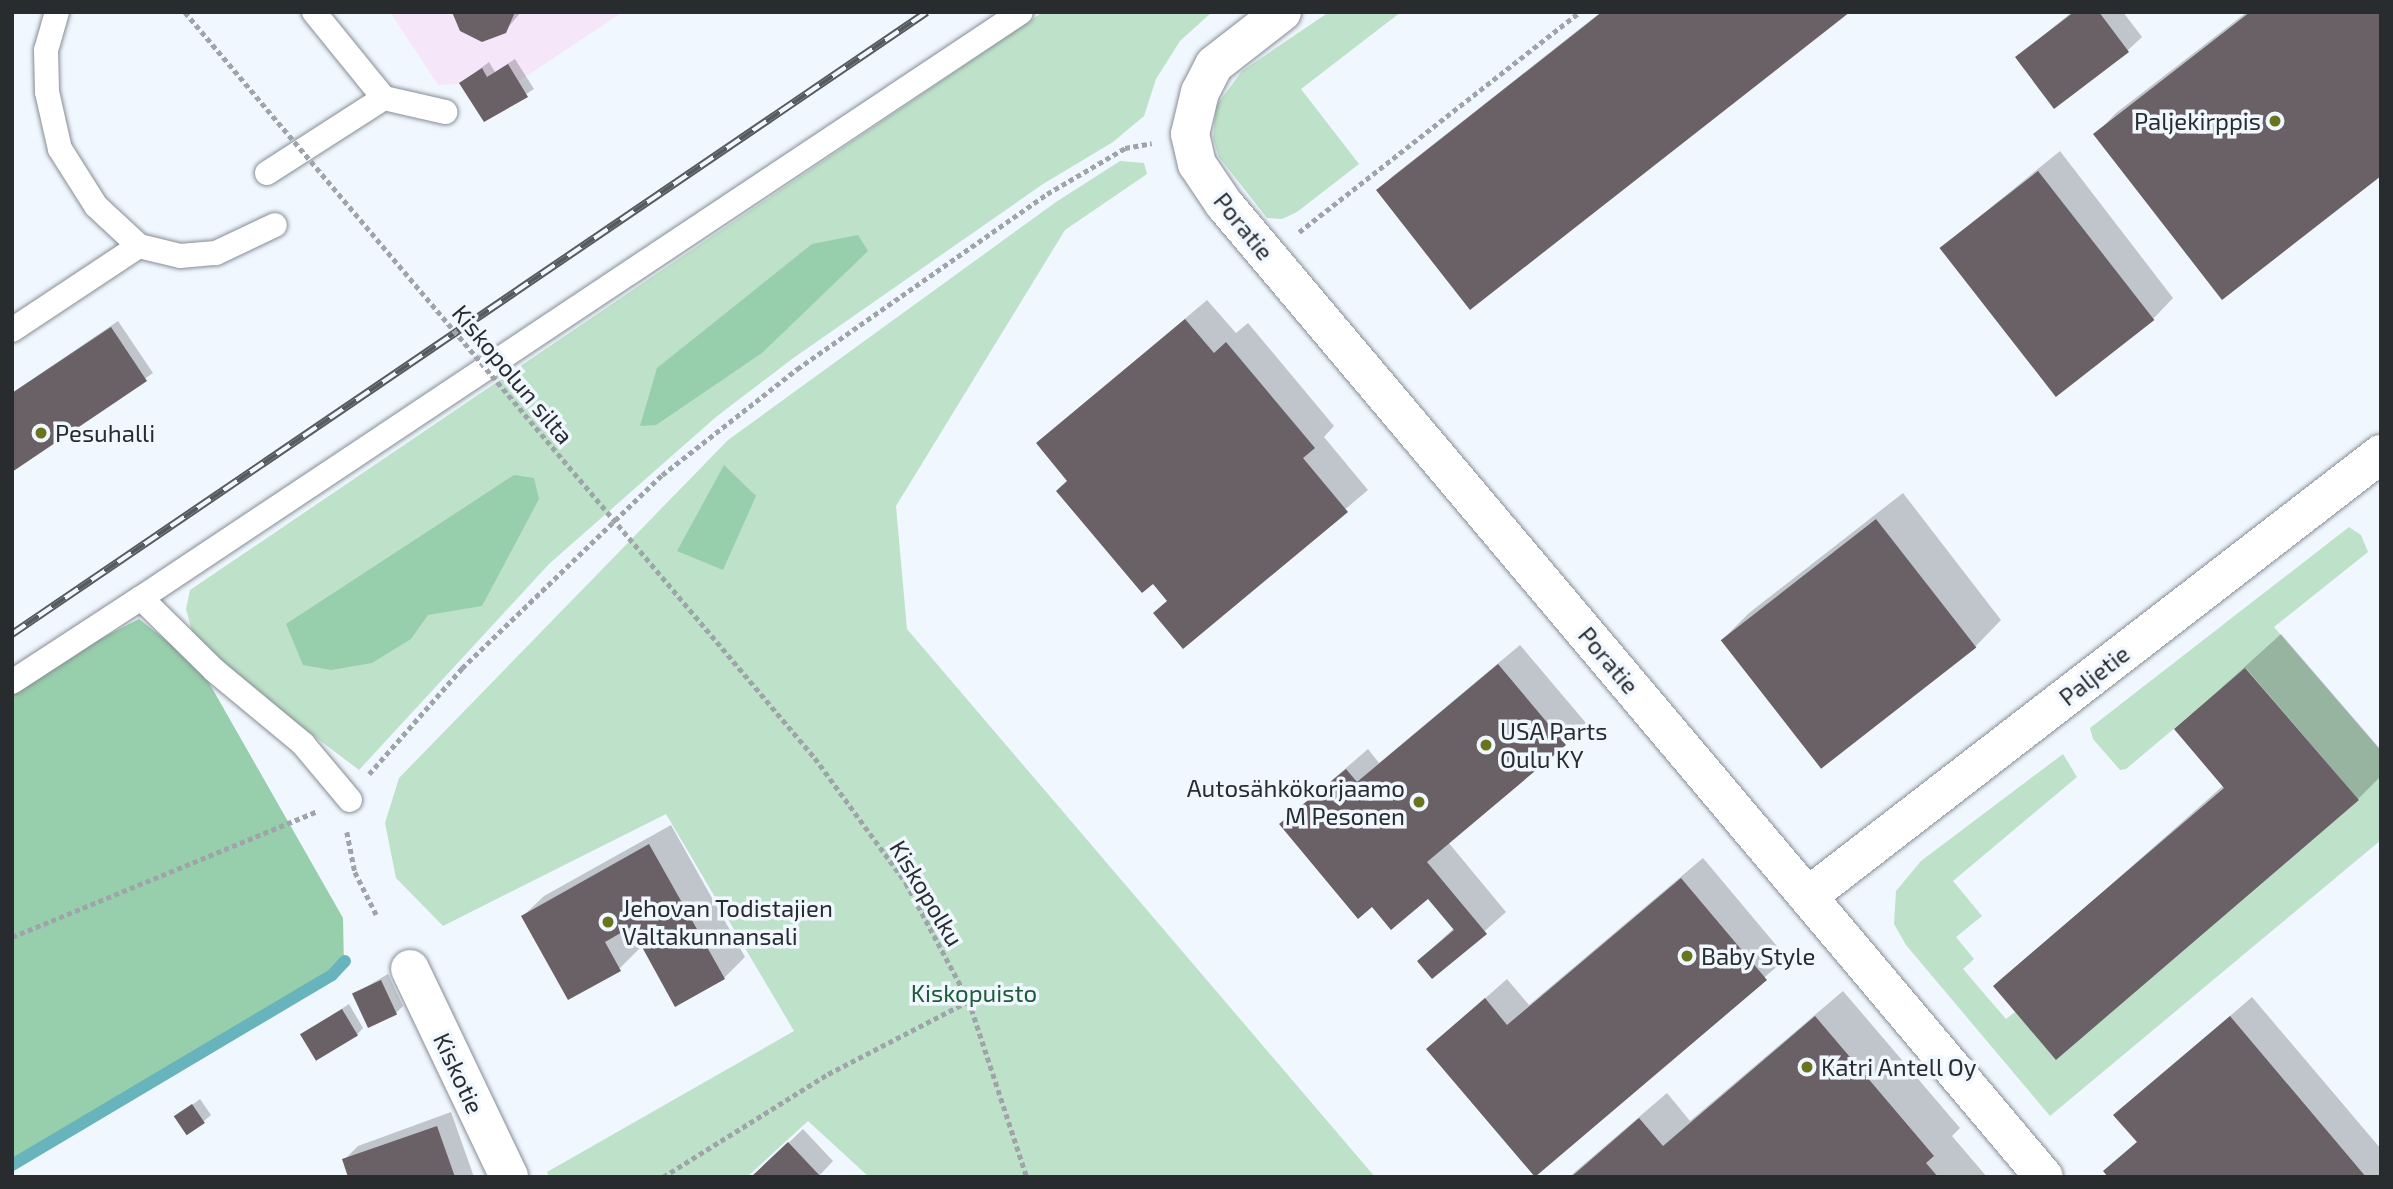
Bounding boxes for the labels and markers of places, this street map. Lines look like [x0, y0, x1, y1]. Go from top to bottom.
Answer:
place label: Paljekirppis [2134, 107, 2261, 135]
marker: Paljekirppis [2267, 113, 2283, 129]
place label: Pesuhalli [55, 419, 155, 447]
marker: Pesuhalli [33, 425, 49, 441]
place label: USA Parts Oulu KY [1500, 717, 1608, 773]
marker: USA Parts Oulu KY [1478, 737, 1494, 753]
place label: Autosähkökorjaamo M Pesonen [1187, 774, 1405, 830]
marker: Autosähkökorjaamo M Pesonen [1411, 794, 1427, 810]
place label: Jehovan Todistajien Valtakunnansali [622, 894, 833, 950]
marker: Jehovan Todistajien Valtakunnansali [600, 914, 616, 930]
place label: Baby Style [1701, 942, 1816, 970]
marker: Baby Style [1679, 948, 1695, 964]
place label: Katri Antell Oy [1821, 1053, 1978, 1081]
marker: Katri Antell Oy [1799, 1059, 1815, 1075]

